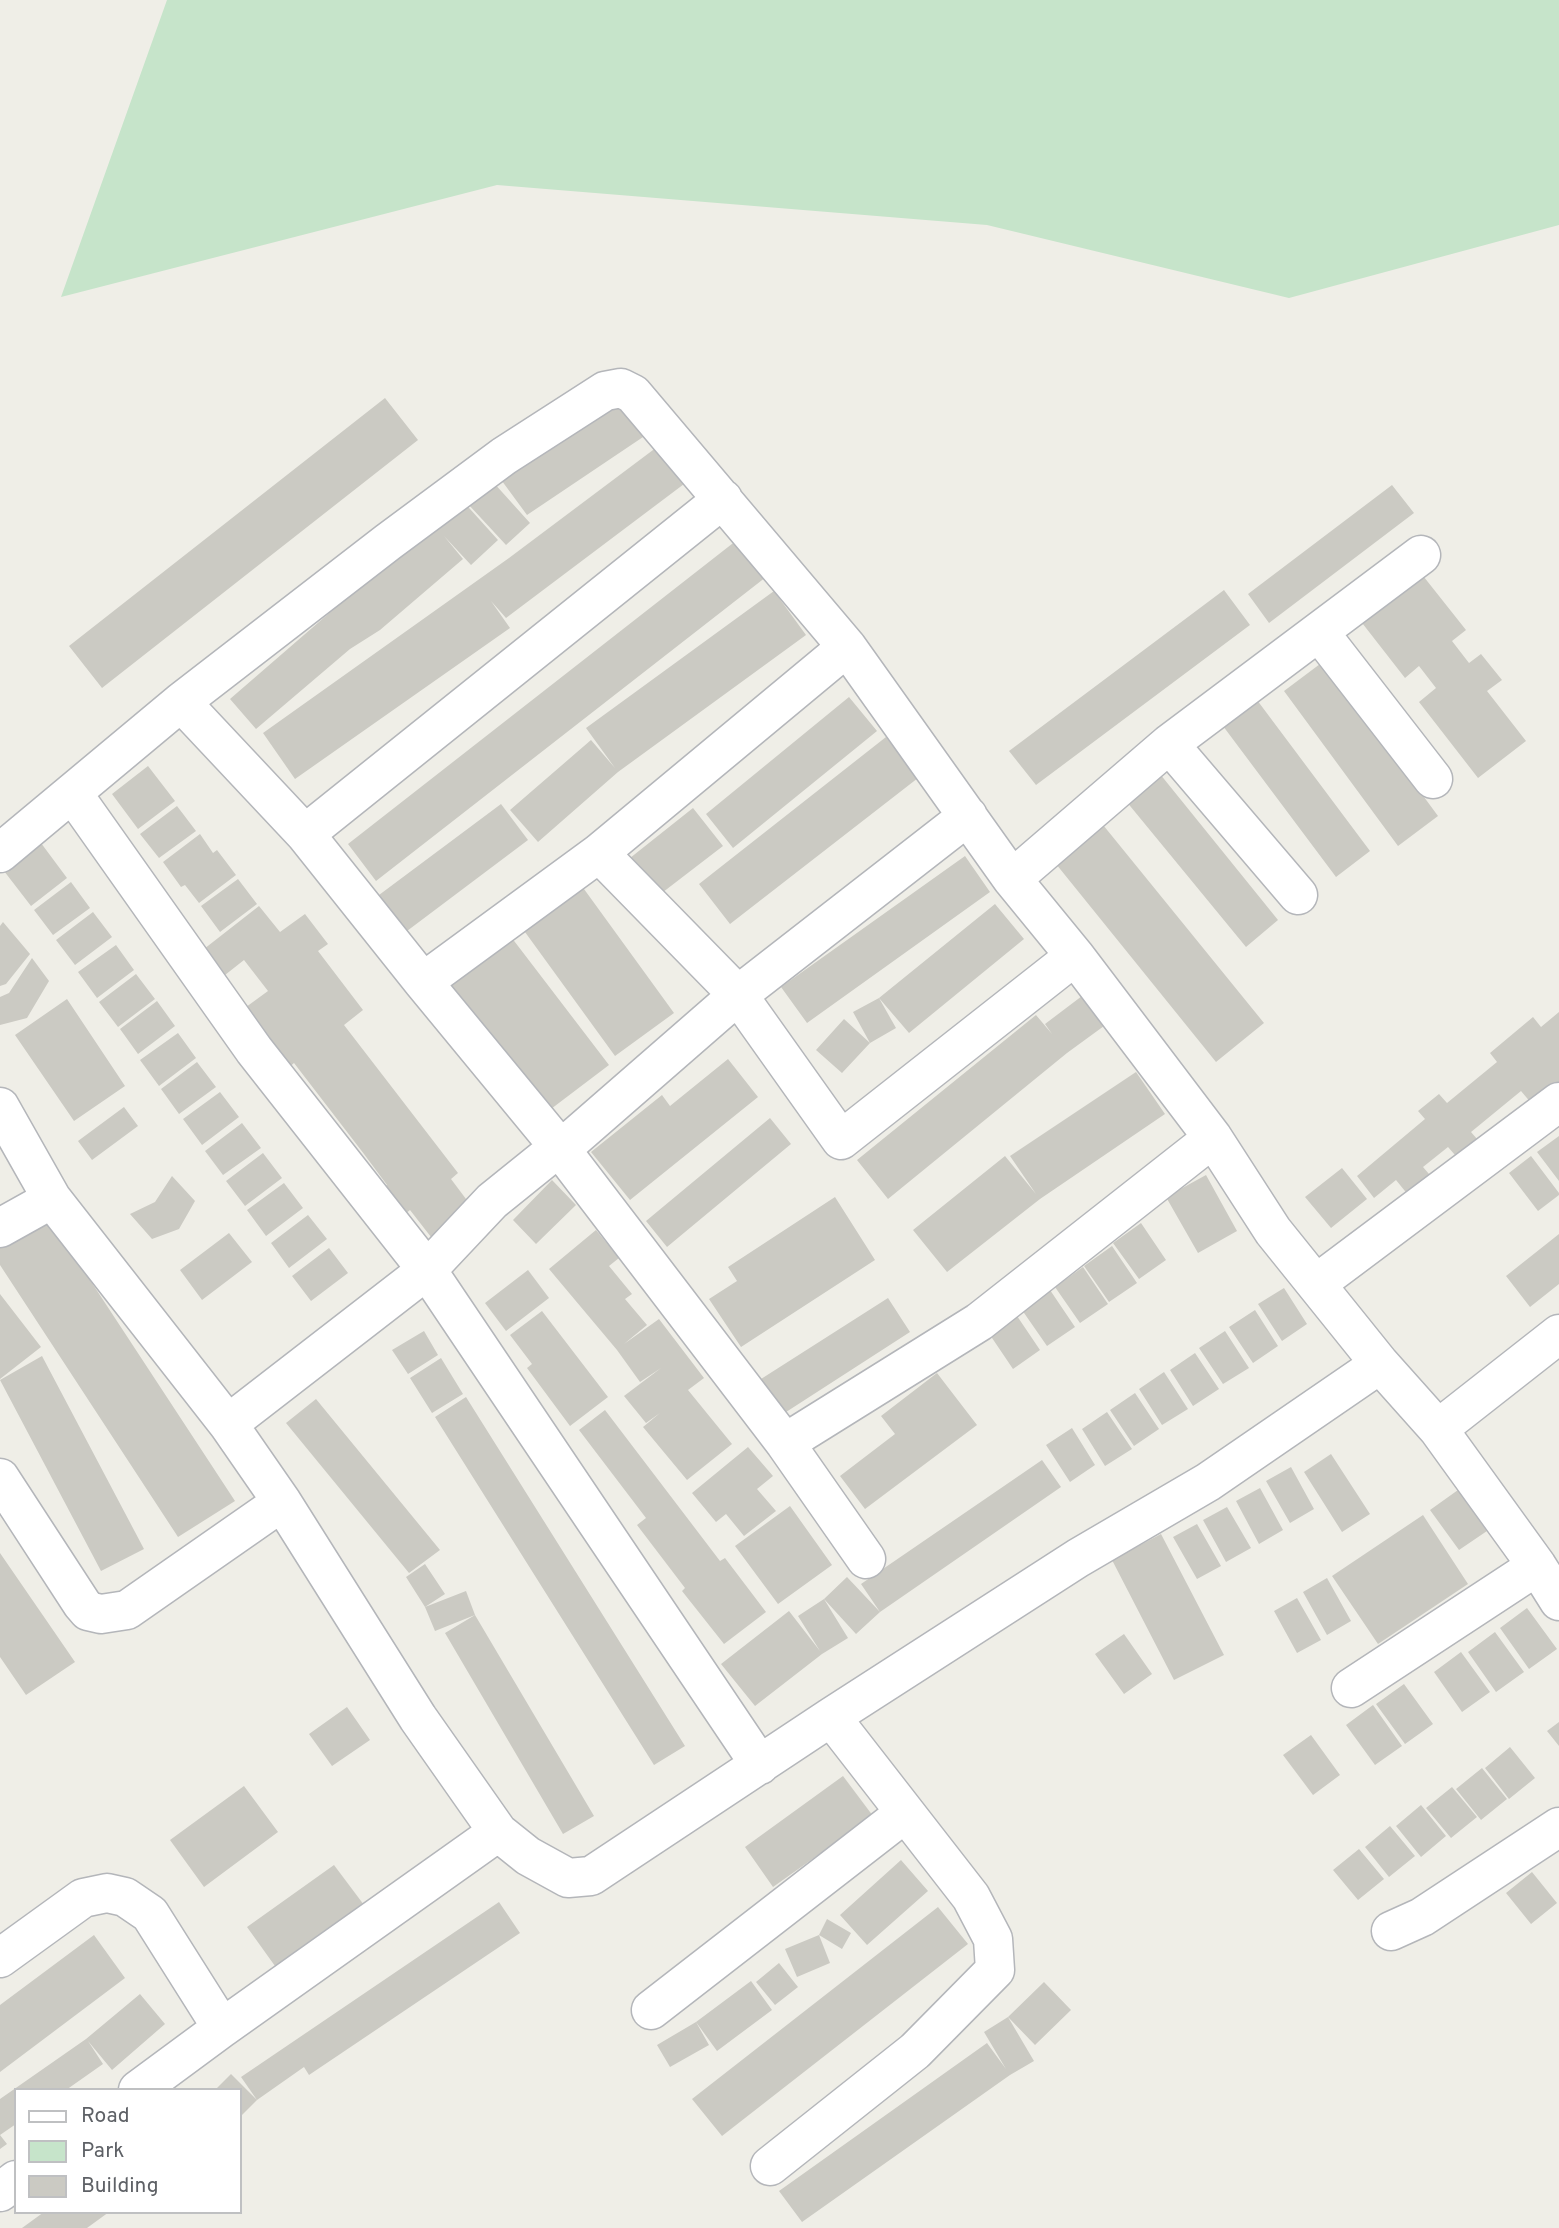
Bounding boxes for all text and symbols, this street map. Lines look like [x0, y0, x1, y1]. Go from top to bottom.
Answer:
legend [14, 2088, 242, 2214]
text: Road [81, 2103, 130, 2130]
text: Park [81, 2138, 124, 2165]
text: Building [81, 2173, 159, 2200]

